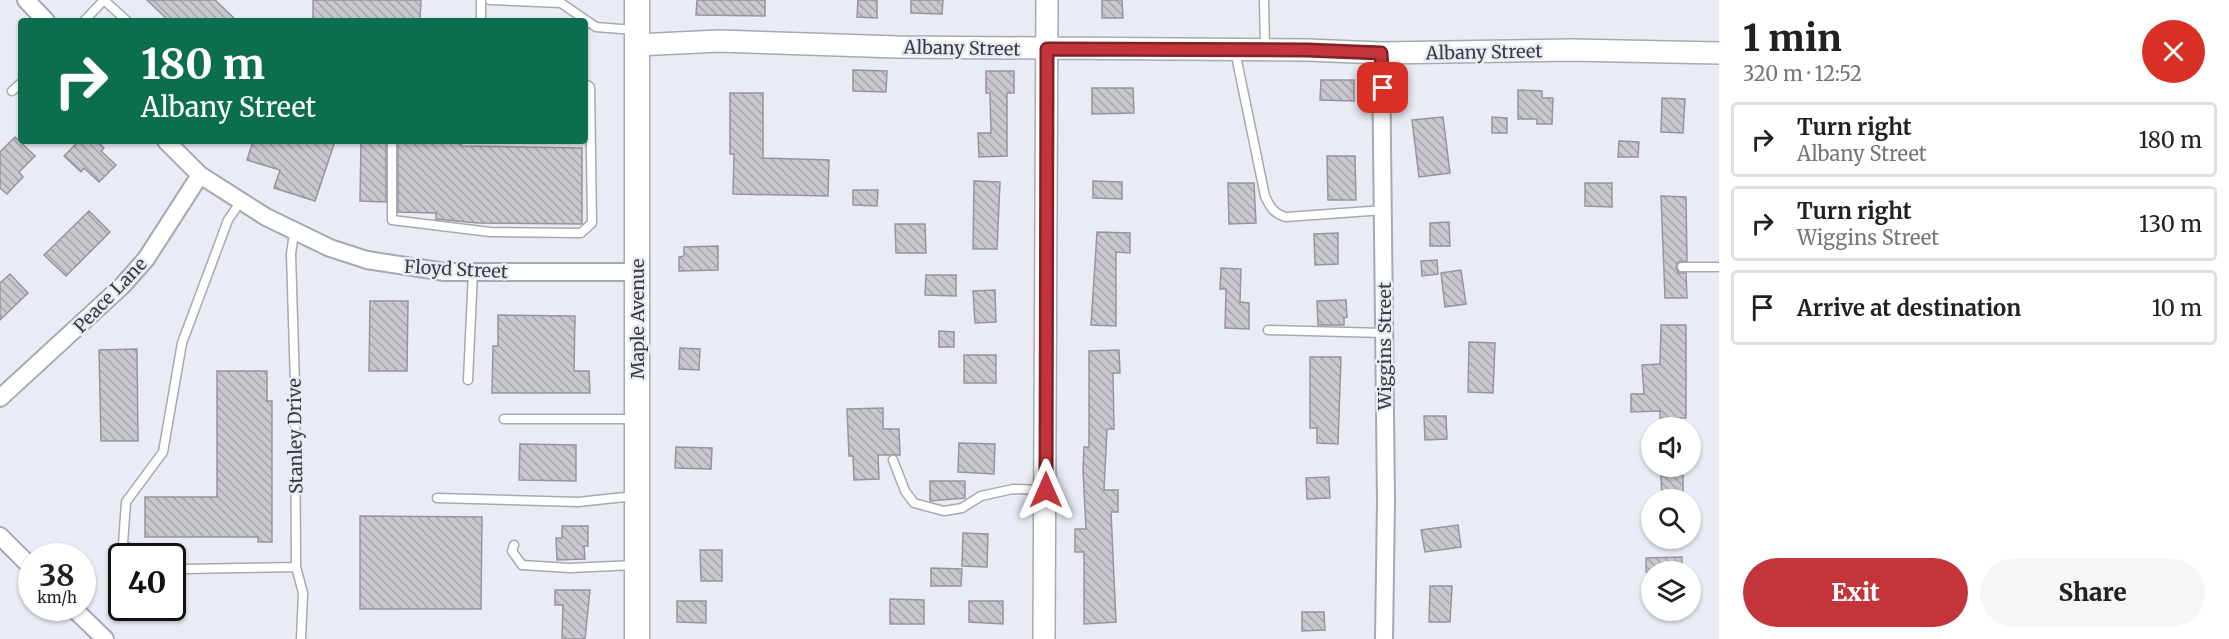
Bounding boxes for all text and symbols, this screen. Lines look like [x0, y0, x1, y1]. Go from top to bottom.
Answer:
text: 1 min [1743, 16, 1842, 61]
button: close [2142, 20, 2205, 83]
street label: Albany Street [902, 35, 1021, 61]
text: 180 m [141, 38, 265, 90]
street label: Albany Street [1424, 39, 1543, 65]
icon: right [42, 42, 120, 120]
text: 320 m · 12:52 [1743, 61, 1862, 86]
pin [1357, 62, 1408, 113]
icon: arrive [1366, 71, 1399, 104]
text: Albany Street [141, 90, 316, 124]
text: Turn right [1797, 113, 1911, 141]
icon: right [1746, 123, 1779, 156]
text: 180 m [2138, 126, 2202, 154]
text: Albany Street [1797, 141, 1927, 166]
text: Turn right [1797, 197, 1911, 225]
icon: right [1746, 207, 1779, 240]
text: 130 m [2139, 210, 2202, 238]
text: Wiggins Street [1797, 225, 1939, 250]
street label: Peace Lane [68, 253, 152, 337]
street label: Floyd Street [404, 255, 508, 283]
street label: Maple Avenue [626, 259, 649, 379]
street label: Wiggins Street [1373, 282, 1396, 411]
icon: arrive [1746, 291, 1779, 324]
text: Arrive at destination [1797, 294, 2021, 322]
text: 10 m [2152, 294, 2202, 322]
street label: Stanley Drive [282, 378, 308, 494]
map controls [1641, 417, 1701, 621]
button: sound [1641, 417, 1701, 477]
position arrow [1014, 458, 1078, 522]
button: search [1641, 489, 1701, 549]
speed limit sign: 40 [108, 543, 186, 621]
text: 38 [39, 556, 75, 594]
button: Exit [1743, 558, 1968, 627]
button: Share [1980, 558, 2205, 627]
button: layers [1641, 561, 1701, 621]
text: km/h [37, 588, 77, 607]

